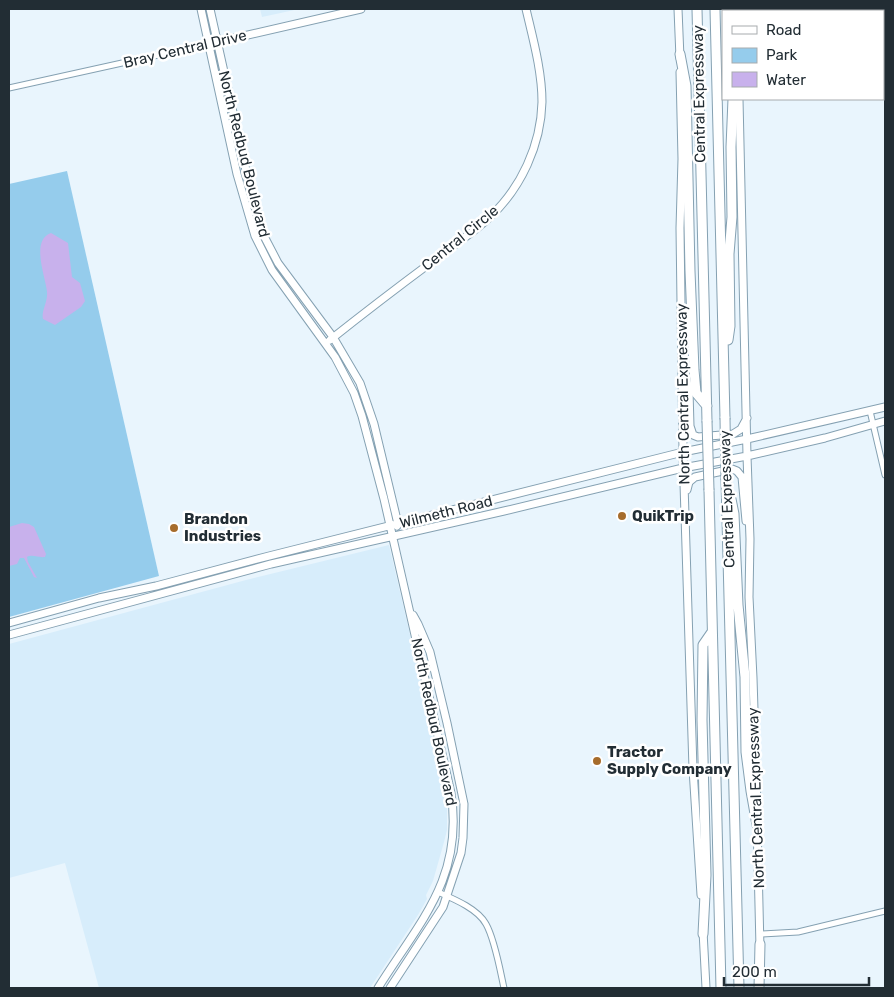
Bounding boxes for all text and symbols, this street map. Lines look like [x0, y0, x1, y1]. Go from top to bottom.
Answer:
legend [722, 10, 884, 100]
text: Road [766, 21, 802, 39]
street label: Central Expressway [689, 25, 709, 163]
street label: Bray Central Drive [122, 26, 248, 72]
text: Park [766, 46, 797, 64]
street label: North Redbud Boulevard [215, 69, 273, 239]
text: Water [766, 71, 806, 89]
street label: Central Circle [418, 201, 502, 275]
street label: North Central Expressway [672, 303, 694, 485]
street label: Central Expressway [716, 430, 738, 568]
street label: Wilmeth Road [398, 492, 494, 532]
place label: QuikTrip [632, 507, 694, 525]
place label: Brandon Industries [184, 510, 261, 545]
marker: QuikTrip [616, 510, 628, 522]
marker: Brandon Industries [168, 522, 180, 534]
street label: North Redbud Boulevard [407, 636, 461, 808]
street label: North Central Expressway [744, 707, 768, 889]
place label: Tractor Supply Company [607, 743, 732, 778]
marker: Tractor Supply Company [591, 755, 603, 767]
scale bar [724, 954, 869, 986]
text: 200 m [732, 963, 777, 981]

